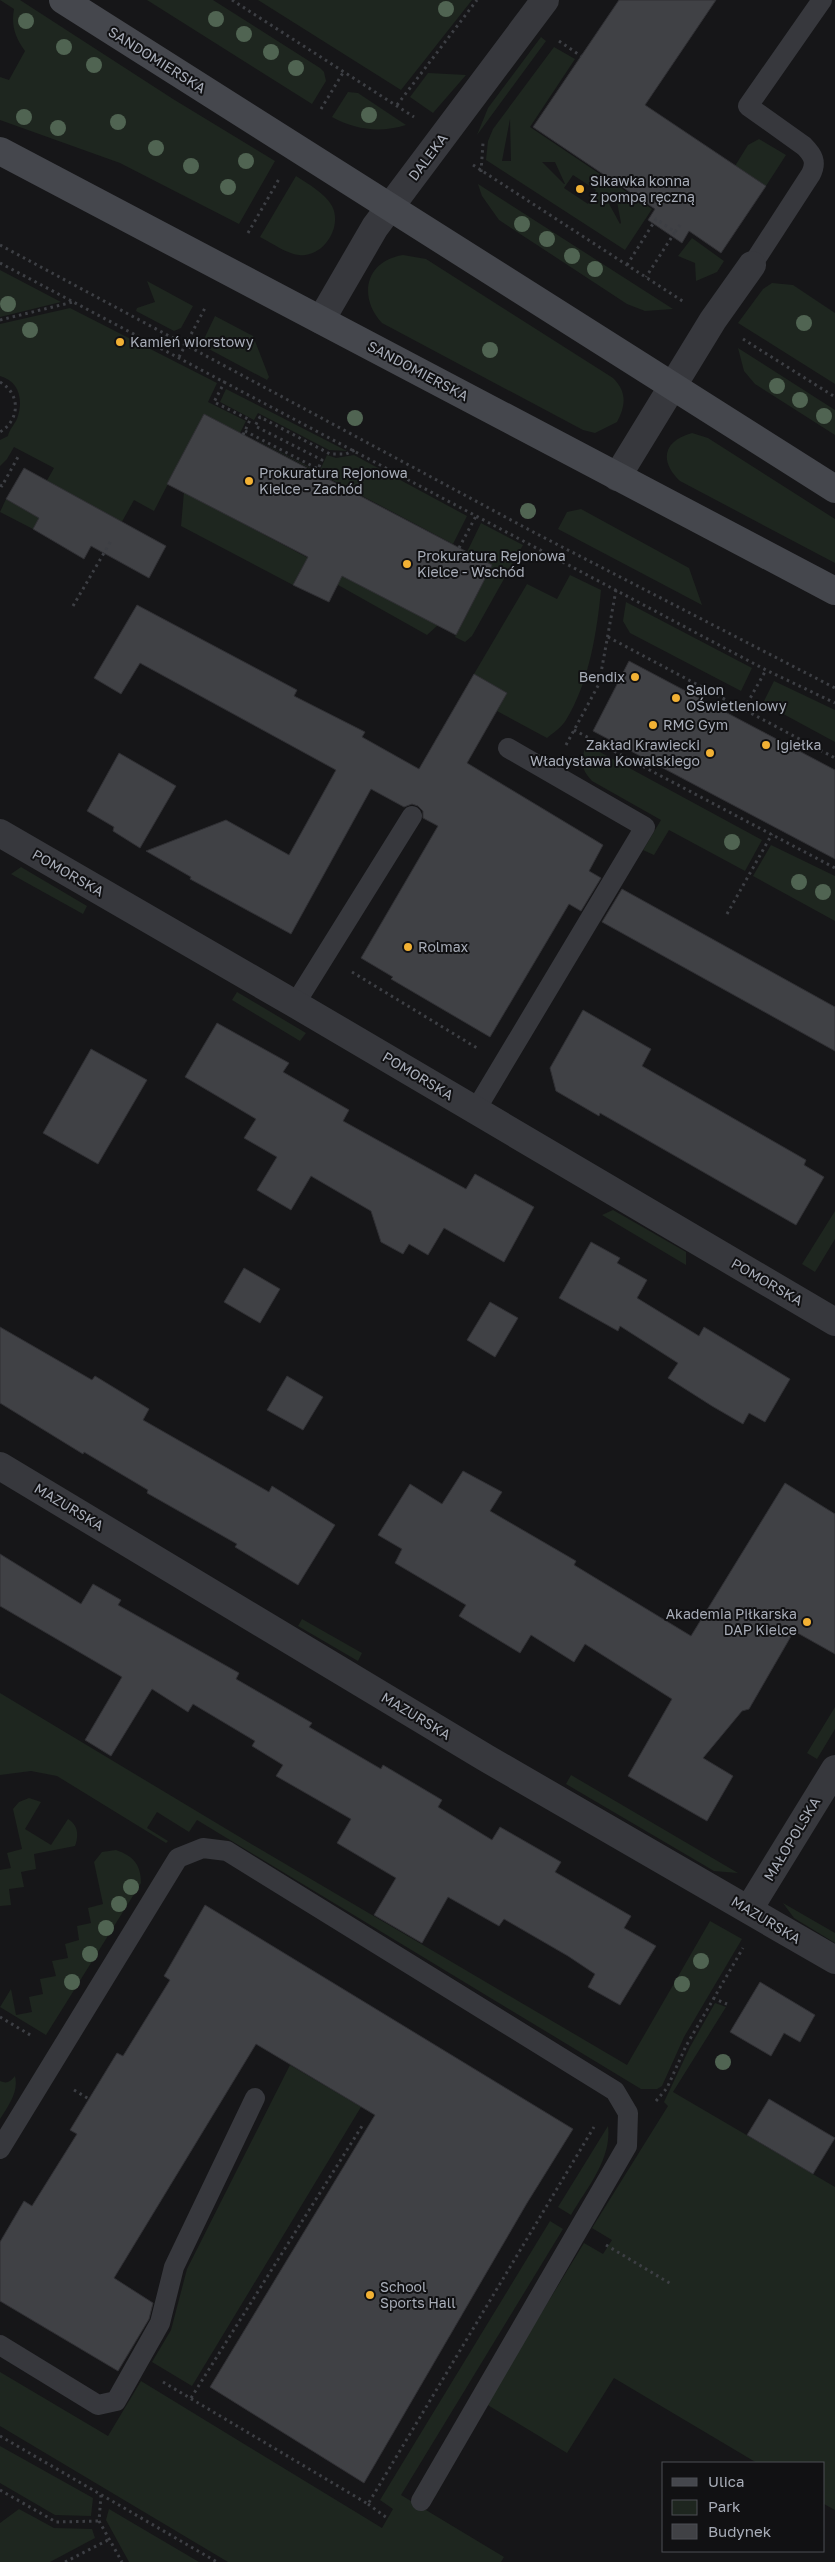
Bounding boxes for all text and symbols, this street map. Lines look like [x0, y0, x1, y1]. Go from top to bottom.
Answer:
street label: SANDOMIERSKA [105, 23, 210, 97]
street label: DALEKA [404, 129, 451, 184]
place label: Sikawka konna z pompą ręczną [590, 172, 695, 205]
marker: Sikawka konna z pompą ręczną [574, 183, 586, 195]
place label: Kamień wiorstowy [130, 333, 254, 350]
marker: Kamień wiorstowy [114, 336, 126, 348]
street label: SANDOMIERSKA [365, 337, 472, 405]
place label: Prokuratura Rejonowa Kielce - Zachód [259, 464, 408, 497]
marker: Prokuratura Rejonowa Kielce - Zachód [243, 475, 255, 487]
place label: Prokuratura Rejonowa Kielce - Wschód [417, 547, 566, 580]
marker: Prokuratura Rejonowa Kielce - Wschód [401, 558, 413, 570]
place label: Bendix [579, 668, 625, 685]
marker: Bendix [629, 671, 641, 683]
place label: Salon OŚwietleniowy [686, 681, 787, 714]
marker: Salon OŚwietleniowy [670, 692, 682, 704]
place label: RMG Gym [663, 716, 728, 733]
marker: RMG Gym [647, 719, 659, 731]
place label: Zakład Krawiecki Władysława Kowalskiego [530, 736, 700, 769]
place label: Igiełka [776, 736, 821, 753]
marker: Igiełka [760, 739, 772, 751]
marker: Zakład Krawiecki Władysława Kowalskiego [704, 747, 716, 759]
street label: POMORSKA [29, 845, 108, 900]
place label: Rolmax [418, 938, 469, 955]
marker: Rolmax [402, 941, 414, 953]
street label: POMORSKA [380, 1048, 457, 1104]
street label: POMORSKA [728, 1254, 807, 1309]
street label: MAZURSKA [32, 1479, 108, 1534]
place label: Akademia Piłkarska DAP Kielce [666, 1605, 797, 1638]
marker: Akademia Piłkarska DAP Kielce [801, 1616, 813, 1628]
street label: MAZURSKA [379, 1688, 455, 1743]
street label: MAŁOPOLSKA [760, 1793, 824, 1884]
street label: MAZURSKA [729, 1892, 805, 1947]
place label: School Sports Hall [380, 2278, 456, 2311]
marker: School Sports Hall [364, 2289, 376, 2301]
legend [662, 2462, 825, 2552]
text: Ulica [708, 2472, 744, 2490]
text: Park [708, 2497, 741, 2515]
text: Budynek [708, 2522, 772, 2540]

